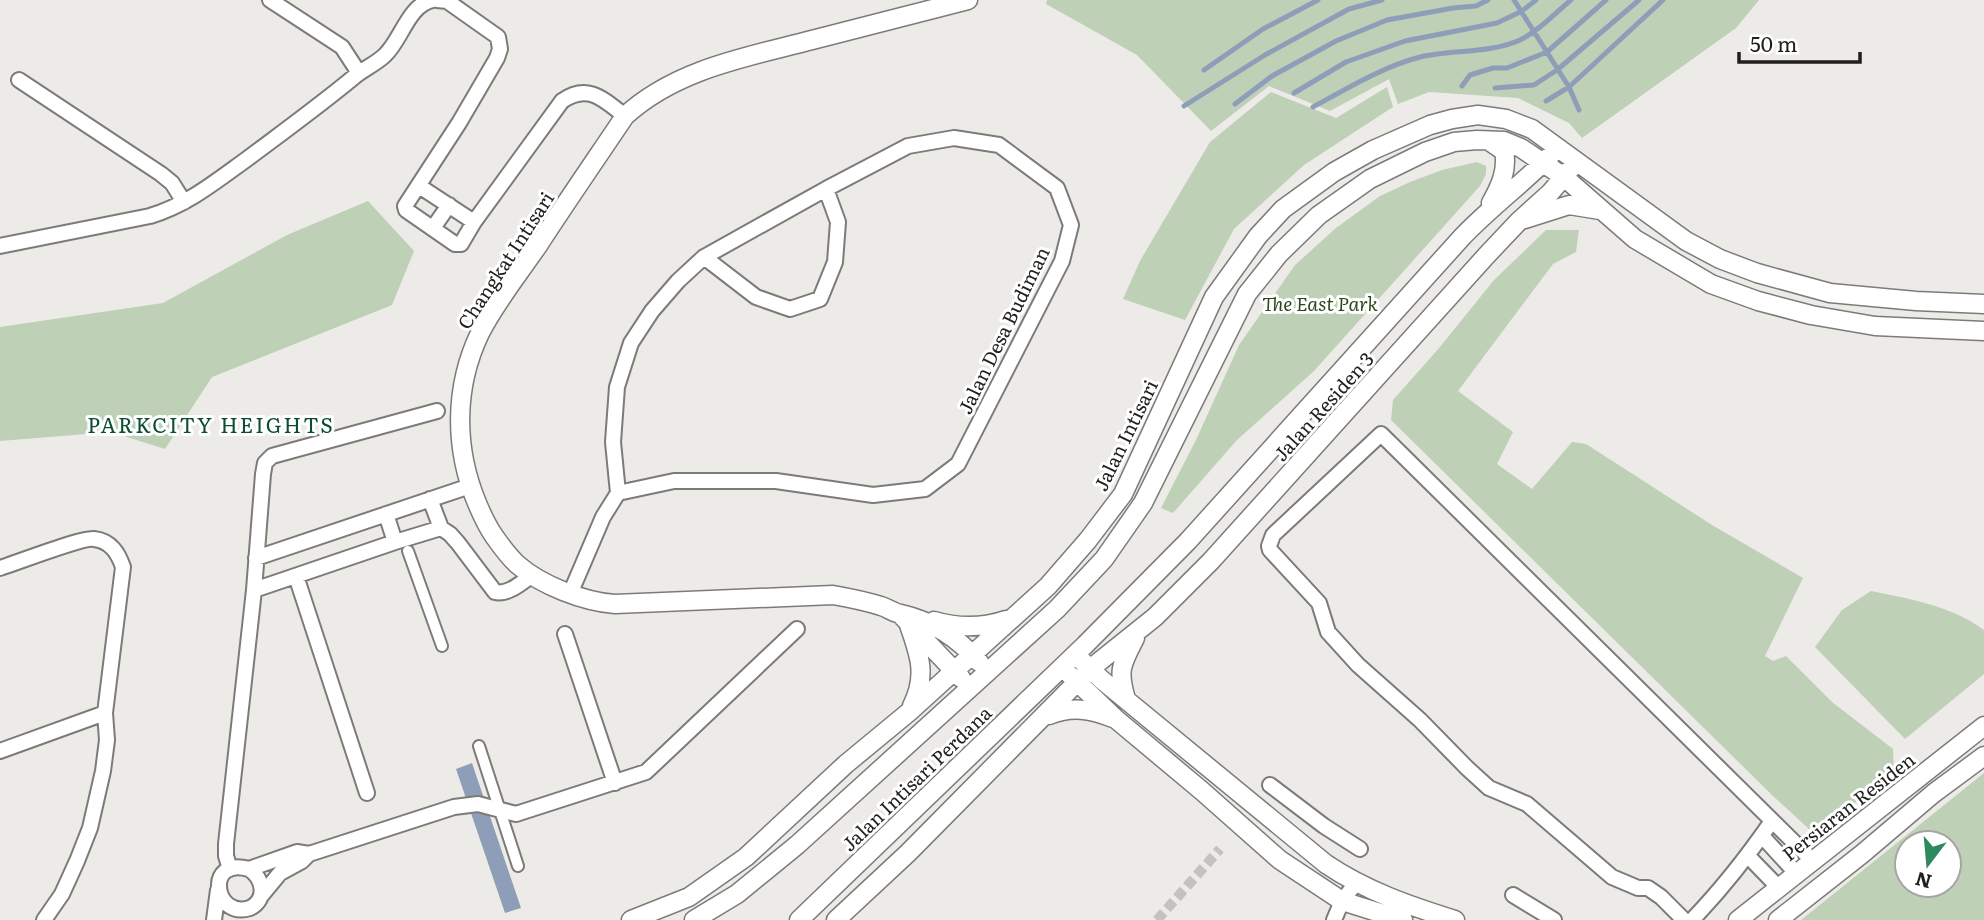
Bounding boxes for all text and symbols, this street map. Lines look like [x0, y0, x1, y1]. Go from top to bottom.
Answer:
scale bar [1739, 21, 1860, 65]
text: 50 m [1750, 27, 1797, 58]
street label: Changkat Intisari [450, 186, 560, 334]
street label: Jalan Desa Budiman [950, 242, 1056, 418]
park label: The East Park [1262, 289, 1378, 317]
street label: Jalan Residen 3 [1266, 345, 1380, 467]
street label: Jalan Intisari [1086, 375, 1164, 495]
district label: PARKCITY HEIGHTS [87, 408, 335, 439]
street label: Jalan Intisari Perdana [835, 698, 998, 857]
street label: Persiaran Residen [1776, 745, 1920, 867]
north arrow [1893, 829, 1963, 899]
text: N [1911, 866, 1935, 897]

